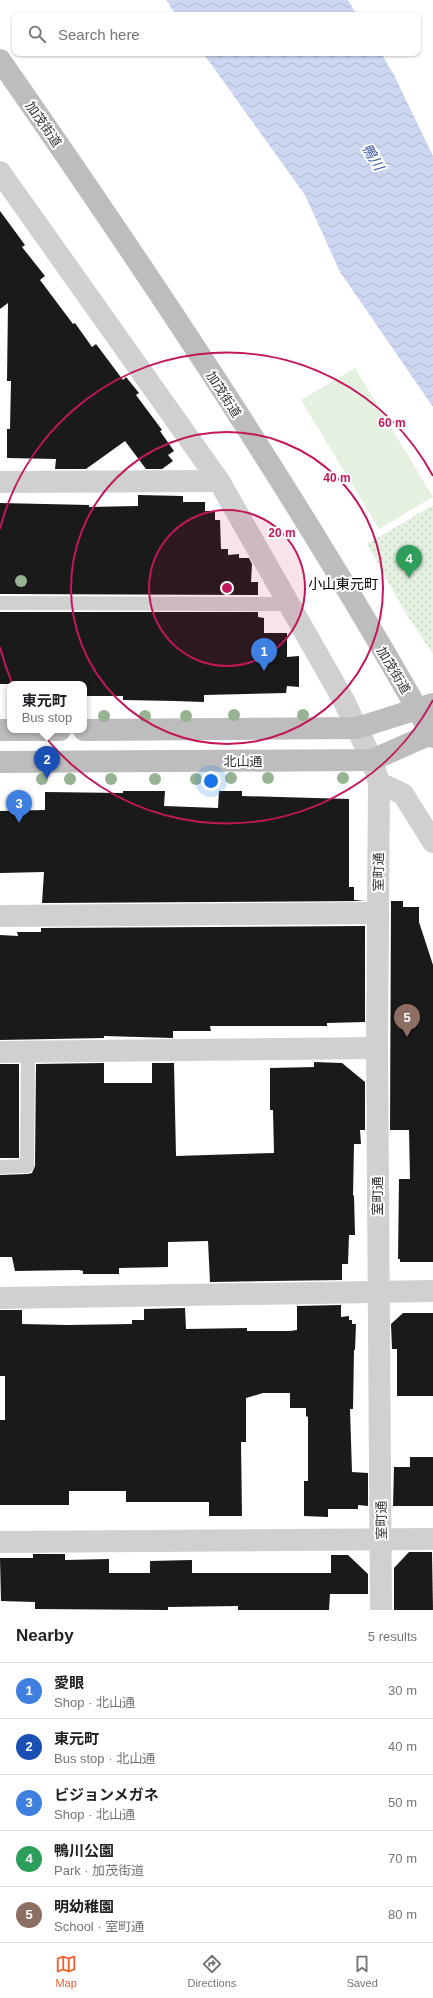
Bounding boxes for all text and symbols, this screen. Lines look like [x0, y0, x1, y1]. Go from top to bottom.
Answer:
search box [12, 12, 421, 56]
icon: search [26, 23, 48, 45]
text: Search here [58, 26, 140, 43]
street label: 加茂街道 [23, 99, 65, 150]
water label: 鴨川 [359, 141, 388, 175]
street label: 加茂街道 [203, 368, 244, 420]
text: 60 m [378, 416, 406, 430]
text: 40 m [323, 471, 351, 485]
text: 20 m [268, 526, 296, 540]
pin: 4 [396, 545, 422, 578]
district label: 小山東元町 [308, 576, 378, 592]
centre of rings [220, 581, 234, 595]
pin: 1 [251, 638, 277, 671]
street label: 加茂街道 [374, 644, 413, 696]
popup [7, 681, 87, 733]
text: 東元町 [22, 692, 67, 709]
text: Bus stop [22, 710, 72, 725]
pin: 2 [34, 746, 60, 779]
street label: 北山通 [223, 754, 263, 769]
your location [201, 771, 221, 791]
pin: 3 [6, 790, 32, 823]
street label: 室町通 [371, 852, 386, 892]
pin: 5 [394, 1004, 420, 1037]
street label: 室町通 [370, 1176, 385, 1216]
street label: 室町通 [374, 1500, 389, 1540]
text: Nearby [16, 1626, 74, 1645]
text: 5 results [368, 1629, 417, 1644]
text: 愛眼 [54, 1674, 84, 1691]
text: 1 [25, 1683, 33, 1698]
text: 30 m [388, 1683, 417, 1698]
text: Shop · 北山通 [54, 1695, 135, 1710]
text: 東元町 [54, 1730, 99, 1747]
text: 2 [25, 1739, 33, 1754]
text: 40 m [388, 1739, 417, 1754]
text: Bus stop · 北山通 [54, 1751, 155, 1766]
text: ビジョンメガネ [54, 1786, 159, 1803]
text: 3 [25, 1795, 33, 1810]
text: 50 m [388, 1795, 417, 1810]
text: Shop · 北山通 [54, 1807, 135, 1822]
text: 鴨川公園 [54, 1842, 114, 1859]
text: 4 [25, 1851, 33, 1866]
text: 70 m [388, 1851, 417, 1866]
text: Park · 加茂街道 [54, 1863, 144, 1878]
text: 明幼稚園 [54, 1898, 114, 1915]
text: 5 [25, 1907, 33, 1922]
text: 80 m [388, 1907, 417, 1922]
text: School · 室町通 [54, 1919, 144, 1934]
tab: Map [55, 1953, 77, 1989]
tab: Directions [187, 1953, 236, 1989]
tab: Saved [347, 1953, 378, 1989]

